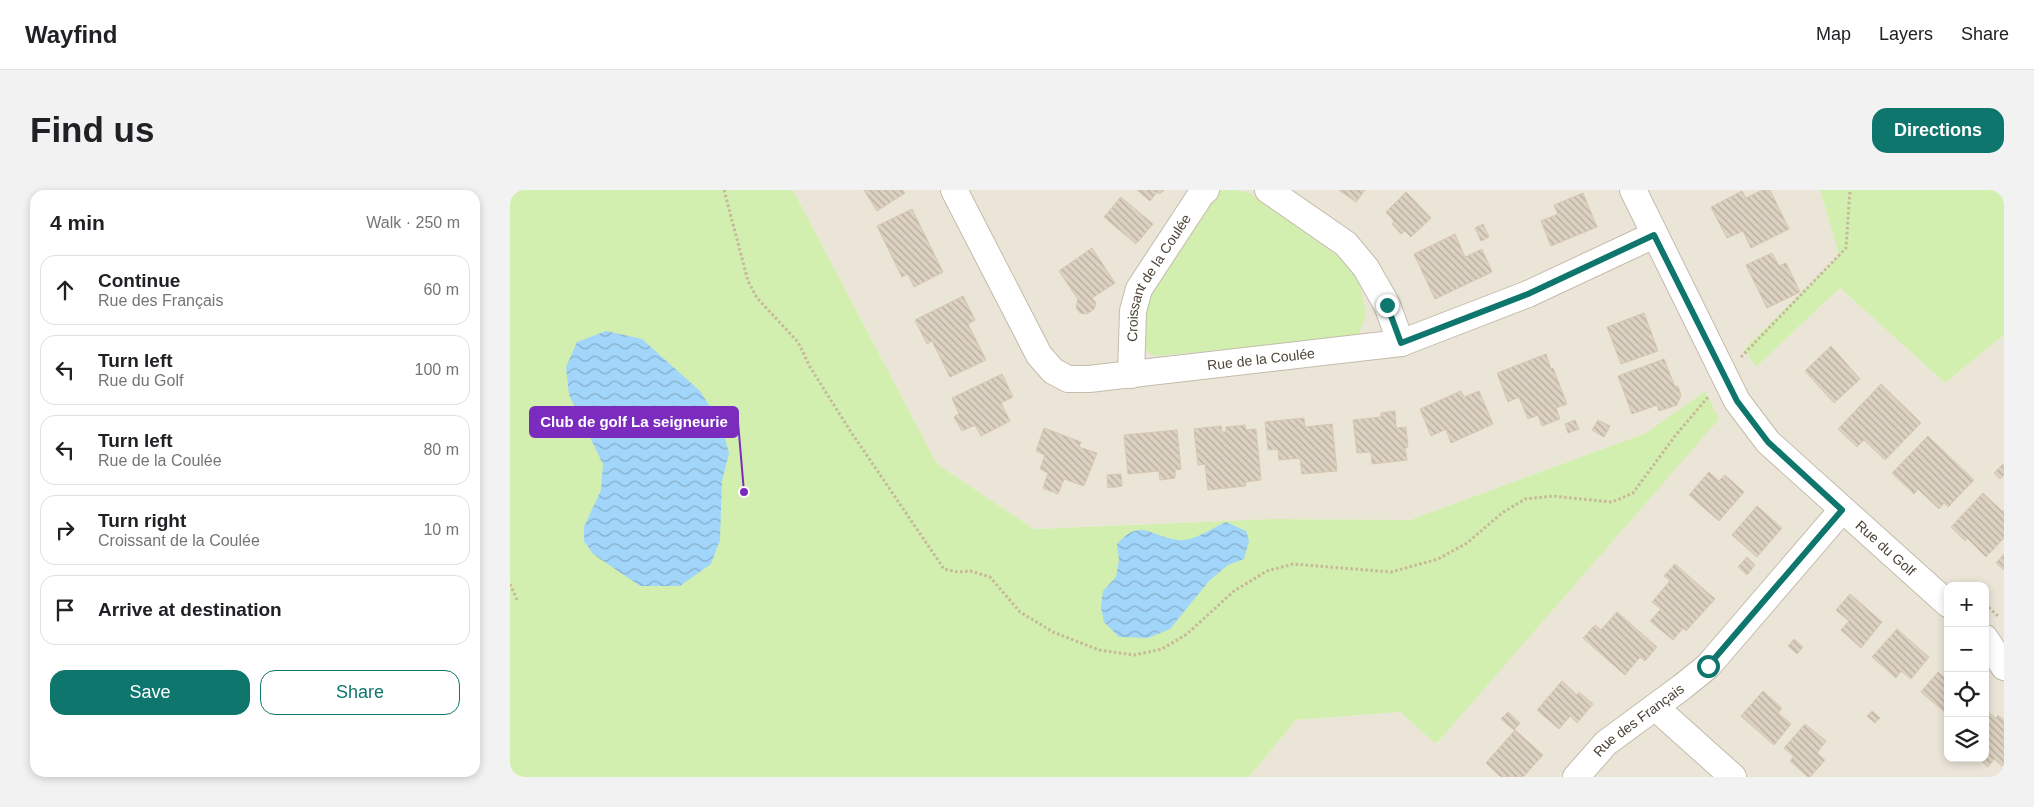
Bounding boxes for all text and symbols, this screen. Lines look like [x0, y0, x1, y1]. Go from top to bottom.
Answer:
text: Wayfind [25, 21, 117, 48]
text: Map [1816, 24, 1851, 44]
text: Layers [1879, 24, 1933, 44]
text: Share [1961, 24, 2009, 44]
button: Directions [1872, 108, 2004, 153]
text: Find us [30, 110, 154, 149]
text: 4 min [50, 211, 105, 234]
street label: Croissant de la Coulée [1124, 211, 1194, 342]
text: Walk · 250 m [366, 214, 460, 231]
text: Continue [98, 270, 180, 291]
icon: ahead [51, 276, 79, 304]
text: 60 m [423, 281, 459, 298]
text: Rue des Français [98, 292, 223, 309]
route end [1376, 294, 1399, 317]
street label: Rue de la Coulée [1206, 345, 1316, 373]
text: Turn left [98, 350, 173, 371]
icon: left [51, 356, 79, 384]
text: 100 m [415, 361, 459, 378]
text: Rue du Golf [98, 372, 183, 389]
callout: Club de golf La seigneurie [530, 407, 738, 437]
text: Club de golf La seigneurie [540, 413, 728, 430]
text: Turn left [98, 430, 173, 451]
icon: left [51, 436, 79, 464]
text: 80 m [423, 441, 459, 458]
text: Rue de la Coulée [98, 452, 222, 469]
text: Turn right [98, 510, 186, 531]
icon: right [51, 516, 79, 544]
street label: Rue du Golf [1853, 517, 1919, 579]
text: 10 m [423, 521, 459, 538]
text: Croissant de la Coulée [98, 532, 260, 549]
map controls [1944, 582, 1989, 762]
button: + [1944, 582, 1989, 627]
icon: arrive [51, 596, 79, 624]
text: Arrive at destination [98, 599, 282, 620]
button: − [1944, 627, 1989, 672]
route start [1697, 655, 1720, 678]
button: Save [50, 670, 250, 715]
button: Share [260, 670, 460, 715]
button: locate [1944, 672, 1989, 717]
street label: Rue des Français [1590, 680, 1687, 760]
button: layers [1944, 717, 1989, 762]

